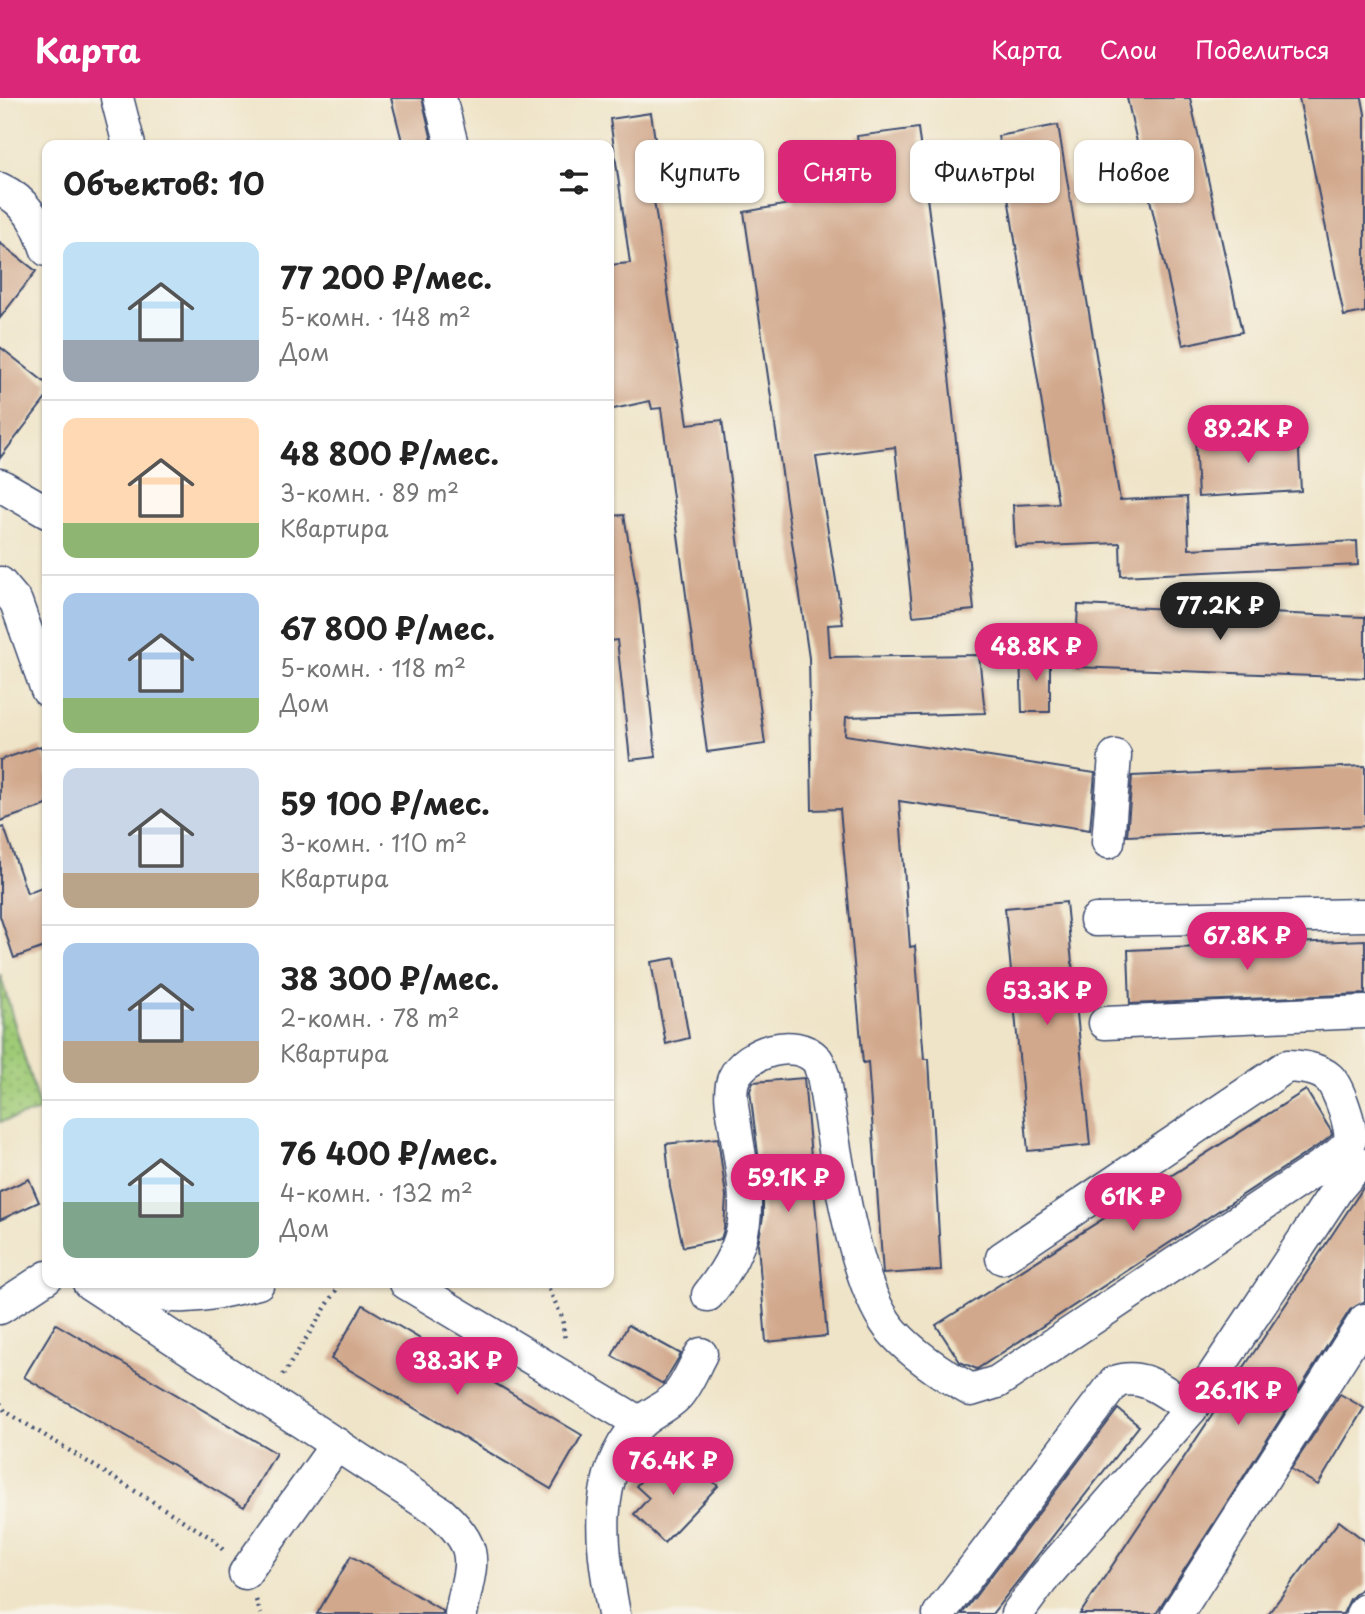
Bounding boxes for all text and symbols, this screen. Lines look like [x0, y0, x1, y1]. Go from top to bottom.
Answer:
text: Карта [35, 24, 141, 74]
text: Карта [991, 31, 1062, 67]
text: Слои [1100, 31, 1157, 67]
text: Поделиться [1195, 31, 1330, 67]
chip: Купить [635, 140, 764, 203]
chip: Снять [778, 140, 896, 203]
chip: Фильтры [910, 140, 1060, 203]
chip: Новое [1074, 140, 1194, 203]
text: Объектов: 10 [63, 160, 265, 205]
icon: filters [555, 163, 593, 201]
text: 77 200 ₽/мес. [280, 254, 492, 299]
icon: home [119, 270, 203, 354]
text: 5-комн. · 148 m² [280, 299, 471, 334]
text: Дом [280, 334, 329, 369]
pin: 89.2K ₽ [1183, 406, 1313, 465]
text: 89.2K ₽ [1204, 410, 1292, 445]
text: 48 800 ₽/мес. [280, 430, 499, 475]
icon: home [119, 446, 203, 530]
text: 3-комн. · 89 m² [280, 475, 459, 510]
text: Квартира [280, 510, 388, 545]
pin: 77.2K ₽ [1155, 582, 1285, 642]
text: 77.2K ₽ [1176, 587, 1264, 622]
text: 67 800 ₽/мес. [280, 605, 495, 650]
icon: home [119, 621, 203, 705]
pin: 48.8K ₽ [971, 624, 1101, 683]
text: 48.8K ₽ [991, 628, 1082, 663]
text: 5-комн. · 118 m² [280, 650, 466, 685]
text: Дом [280, 685, 329, 720]
text: 59 100 ₽/мес. [280, 780, 490, 825]
icon: home [119, 796, 203, 880]
text: 3-комн. · 110 m² [280, 825, 467, 860]
text: Квартира [280, 860, 388, 895]
pin: 67.8K ₽ [1182, 912, 1312, 972]
text: 67.8K ₽ [1203, 917, 1291, 952]
text: 38 300 ₽/мес. [280, 955, 499, 1000]
pin: 53.3K ₽ [982, 968, 1112, 1027]
icon: home [119, 971, 203, 1055]
text: 53.3K ₽ [1002, 972, 1092, 1007]
text: 2-комн. · 78 m² [280, 1000, 460, 1035]
text: Квартира [280, 1035, 388, 1070]
text: 76 400 ₽/мес. [280, 1130, 498, 1175]
icon: home [119, 1146, 203, 1230]
pin: 59.1K ₽ [723, 1154, 853, 1214]
text: 59.1K ₽ [747, 1159, 829, 1194]
pin: 61K ₽ [1084, 1174, 1182, 1233]
text: 4-комн. · 132 m² [280, 1175, 473, 1210]
text: 61K ₽ [1101, 1178, 1165, 1213]
text: Дом [280, 1210, 329, 1245]
pin: 38.3K ₽ [392, 1338, 522, 1397]
text: 38.3K ₽ [412, 1342, 502, 1377]
pin: 26.1K ₽ [1173, 1368, 1303, 1427]
text: 26.1K ₽ [1195, 1372, 1281, 1407]
pin: 76.4K ₽ [608, 1438, 738, 1497]
text: 76.4K ₽ [629, 1442, 718, 1477]

